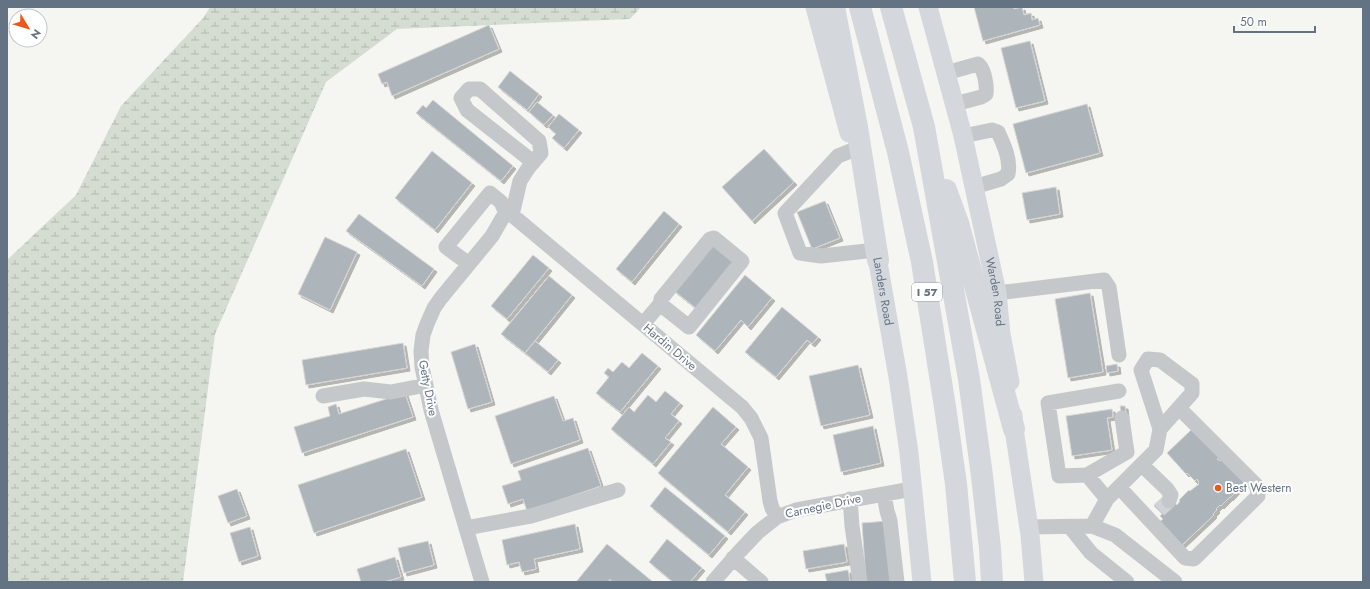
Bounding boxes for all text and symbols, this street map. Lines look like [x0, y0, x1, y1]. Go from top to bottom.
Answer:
north arrow [8, 8, 48, 48]
scale bar [1234, 8, 1315, 34]
text: 50 m [1240, 13, 1267, 31]
text: N [27, 26, 45, 43]
street label: Landers Road [868, 256, 898, 327]
street label: Warden Road [981, 256, 1009, 327]
road number: I 57 [912, 283, 942, 301]
street label: Hardin Drive [639, 319, 701, 375]
street label: Getty Drive [414, 358, 442, 418]
place label: Best Western [1226, 479, 1292, 497]
marker: Best Western [1213, 483, 1223, 493]
street label: Carnegie Drive [783, 489, 863, 523]

